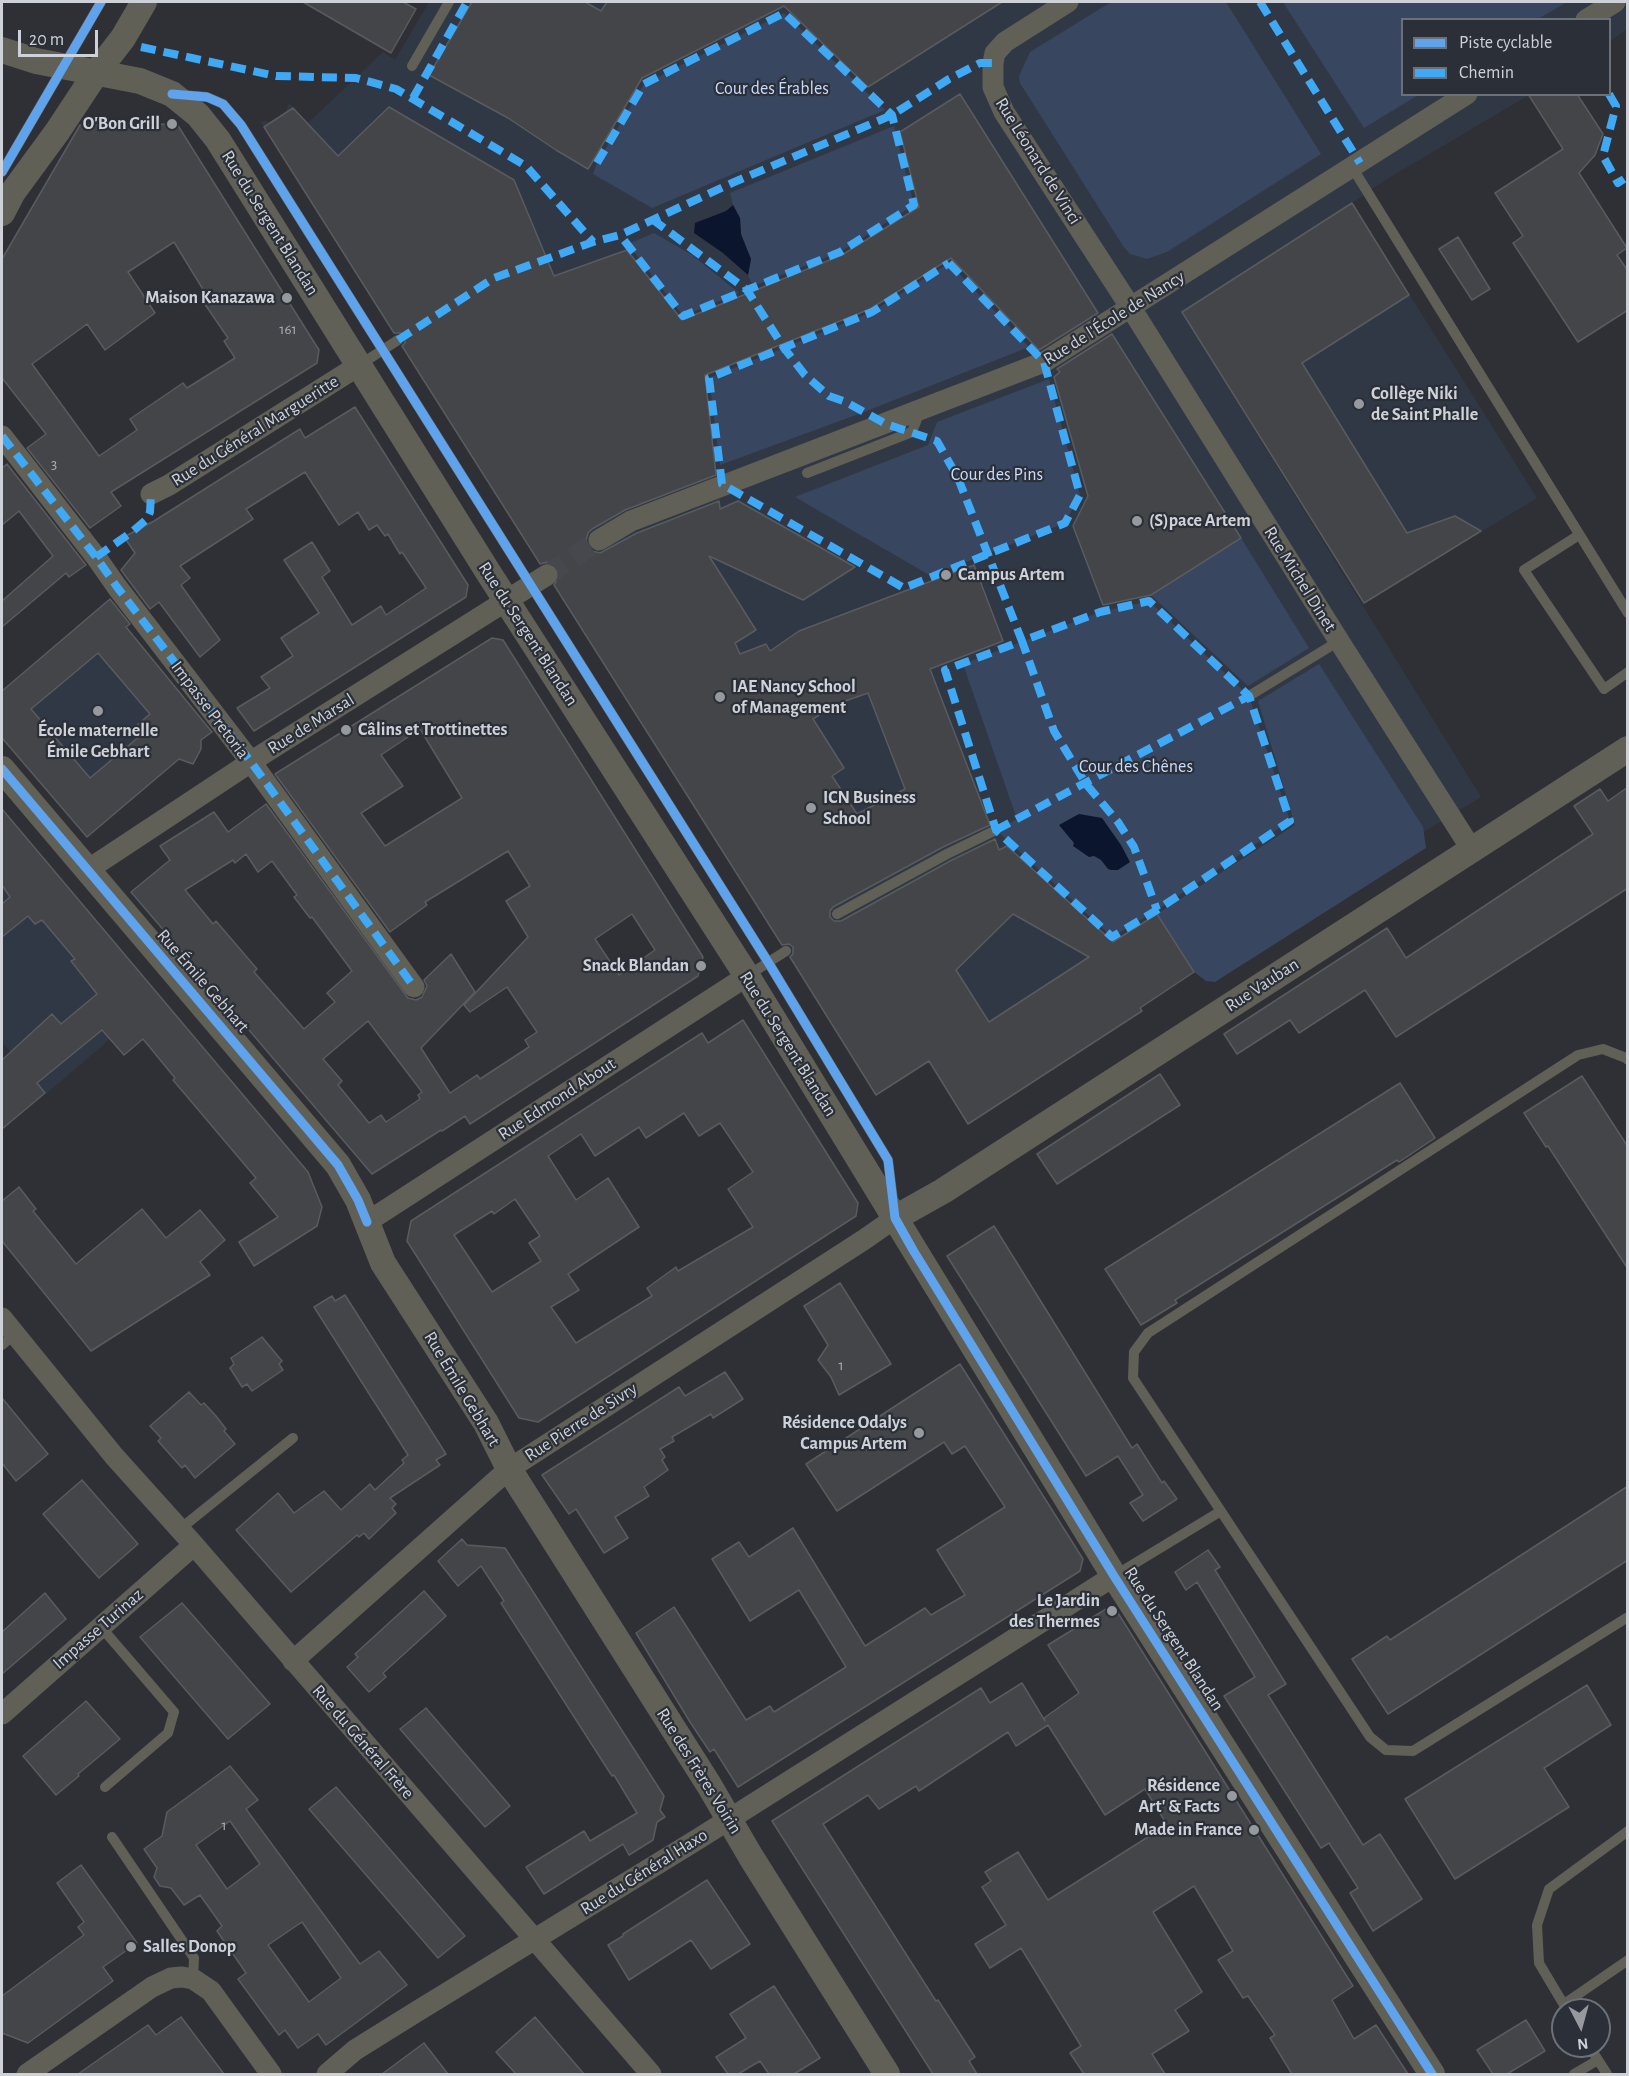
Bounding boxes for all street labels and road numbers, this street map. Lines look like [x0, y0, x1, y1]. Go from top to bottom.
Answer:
street label: Rue Léonard de Vinci [990, 94, 1086, 228]
street label: Rue du Sergent Blandan [217, 146, 323, 300]
street label: Rue de l'École de Nancy [1039, 266, 1189, 370]
street label: Rue du Général Margueritte [167, 371, 343, 491]
street label: Rue Michel Dinet [1259, 522, 1341, 636]
street label: Rue du Sergent Blandan [473, 558, 583, 710]
street label: Impasse Pretoria [166, 657, 254, 763]
street label: Rue de Marsal [264, 689, 358, 759]
street label: Rue Émile Gebhart [152, 925, 254, 1037]
street label: Rue Vauban [1221, 953, 1303, 1017]
street label: Rue du Sergent Blandan [735, 967, 841, 1121]
street label: Rue Edmond About [494, 1053, 620, 1145]
street label: Rue Émile Gebhart [419, 1328, 505, 1450]
street label: Rue Pierre de Sivry [521, 1378, 641, 1466]
street label: Rue du Sergent Blandan [1119, 1563, 1229, 1715]
street label: Impasse Turinaz [48, 1584, 148, 1674]
street label: Rue du Général Frère [307, 1680, 419, 1804]
street label: Rue des Frères Voirin [652, 1704, 746, 1838]
street label: Rue du Général Haxo [576, 1824, 712, 1920]

